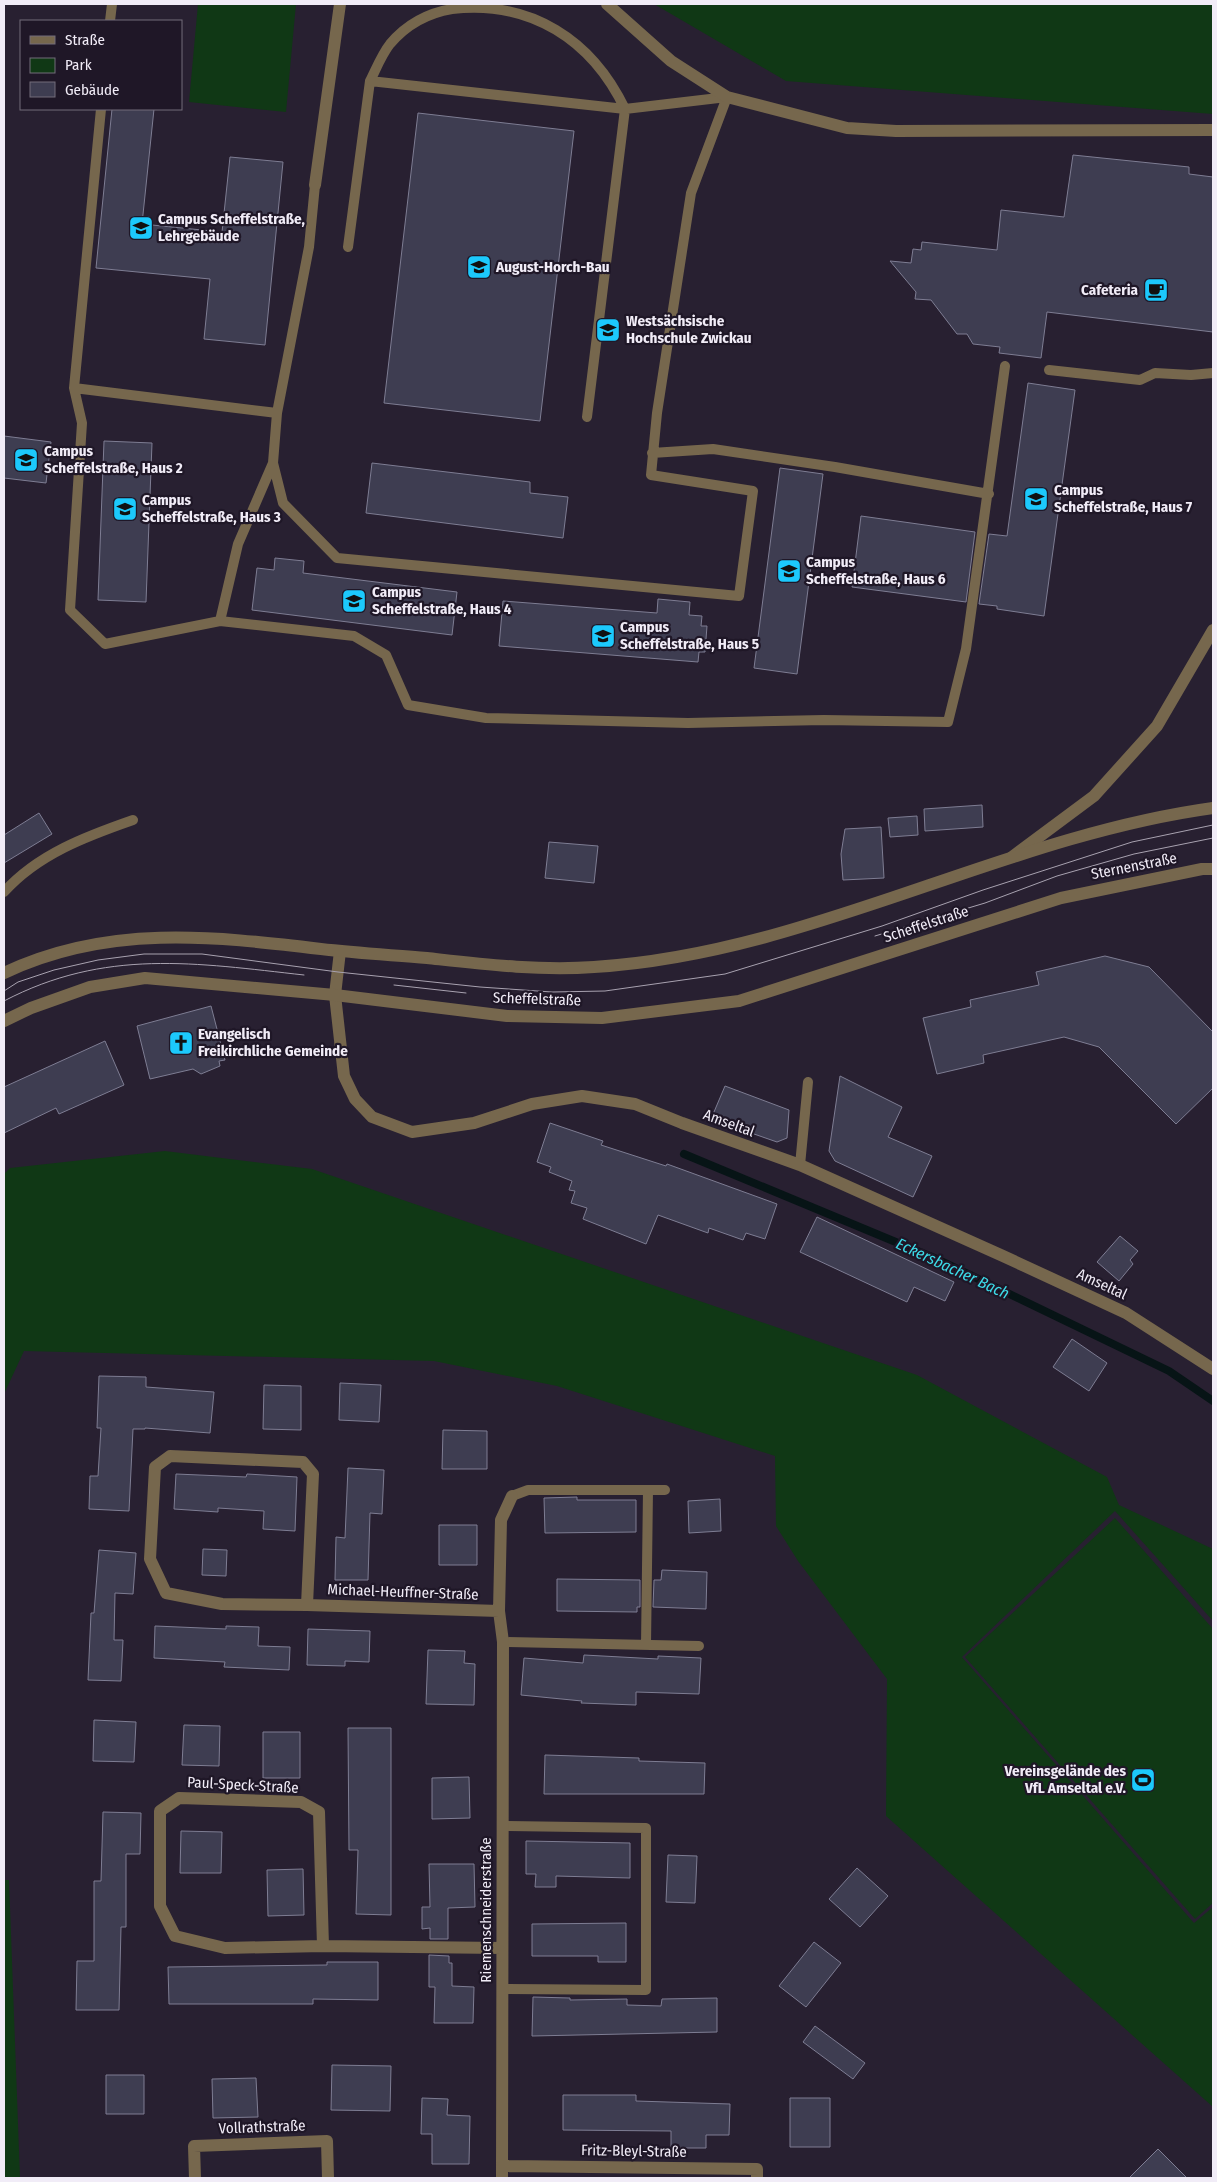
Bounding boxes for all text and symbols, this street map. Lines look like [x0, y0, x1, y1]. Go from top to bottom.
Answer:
legend [20, 20, 182, 110]
text: Straße [65, 31, 105, 49]
text: Park [65, 56, 92, 74]
text: Gebäude [65, 81, 120, 99]
place label: Campus Scheffelstraße, Lehrgebäude [158, 210, 305, 245]
school or university icon: Campus Scheffelstraße, Lehrgebäude [128, 215, 154, 241]
school or university icon: August-Horch-Bau [466, 254, 492, 280]
place label: August-Horch-Bau [495, 258, 610, 276]
cafe icon: Cafeteria [1143, 277, 1169, 303]
place label: Cafeteria [1081, 281, 1139, 299]
place label: Westsächsische Hochschule Zwickau [626, 312, 752, 347]
school or university icon: Westsächsische Hochschule Zwickau [595, 317, 621, 343]
place label: Campus Scheffelstraße, Haus 2 [44, 442, 183, 477]
school or university icon: Campus Scheffelstraße, Haus 2 [13, 447, 39, 473]
place label: Campus Scheffelstraße, Haus 7 [1054, 481, 1193, 516]
school or university icon: Campus Scheffelstraße, Haus 7 [1023, 486, 1049, 512]
place label: Campus Scheffelstraße, Haus 3 [142, 491, 281, 526]
school or university icon: Campus Scheffelstraße, Haus 3 [112, 496, 138, 522]
place label: Campus Scheffelstraße, Haus 6 [806, 553, 946, 588]
school or university icon: Campus Scheffelstraße, Haus 6 [776, 558, 802, 584]
place label: Campus Scheffelstraße, Haus 4 [372, 583, 512, 618]
school or university icon: Campus Scheffelstraße, Haus 4 [341, 588, 367, 614]
place label: Campus Scheffelstraße, Haus 5 [620, 618, 759, 653]
school or university icon: Campus Scheffelstraße, Haus 5 [590, 623, 616, 649]
street label: Sternenstraße [1090, 849, 1178, 883]
street label: Scheffelstraße [881, 902, 971, 946]
street label: Scheffelstraße [492, 988, 582, 1010]
place label: Evangelisch Freikirchliche Gemeinde [198, 1025, 348, 1060]
church icon: Evangelisch Freikirchliche Gemeinde [168, 1030, 194, 1056]
street label: Amseltal [701, 1105, 757, 1141]
water label: Eckersbacher Bach [893, 1234, 1012, 1303]
street label: Amseltal [1074, 1265, 1130, 1303]
street label: Michael-Heuffner-Straße [327, 1580, 479, 1604]
place label: Vereinsgelände des VfL Amseltal e.V. [1004, 1762, 1127, 1797]
sports icon: Vereinsgelände des VfL Amseltal e.V. [1130, 1767, 1156, 1793]
street label: Paul-Speck-Straße [187, 1773, 299, 1797]
street label: Riemenschneiderstraße [477, 1837, 495, 1983]
street label: Vollrathstraße [218, 2116, 306, 2138]
street label: Fritz-Bleyl-Straße [581, 2141, 687, 2161]

